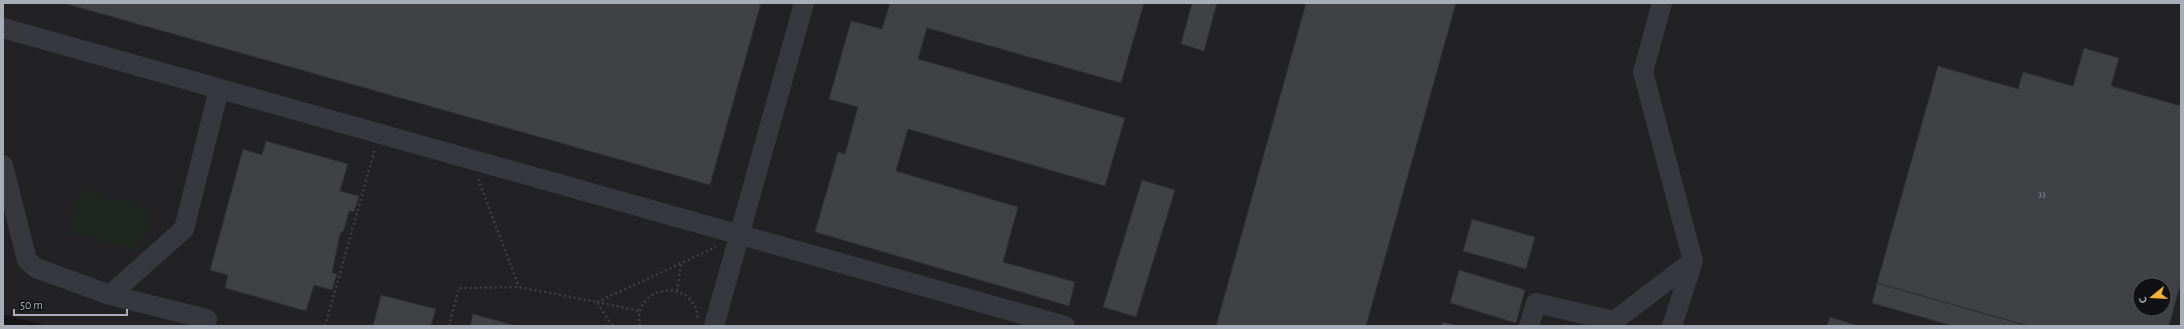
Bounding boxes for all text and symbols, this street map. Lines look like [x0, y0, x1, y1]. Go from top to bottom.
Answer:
house number: 33 [2038, 190, 2046, 199]
north arrow [2132, 277, 2172, 317]
scale bar [14, 291, 127, 317]
text: С [2137, 295, 2149, 305]
text: 50 m [20, 299, 43, 311]

